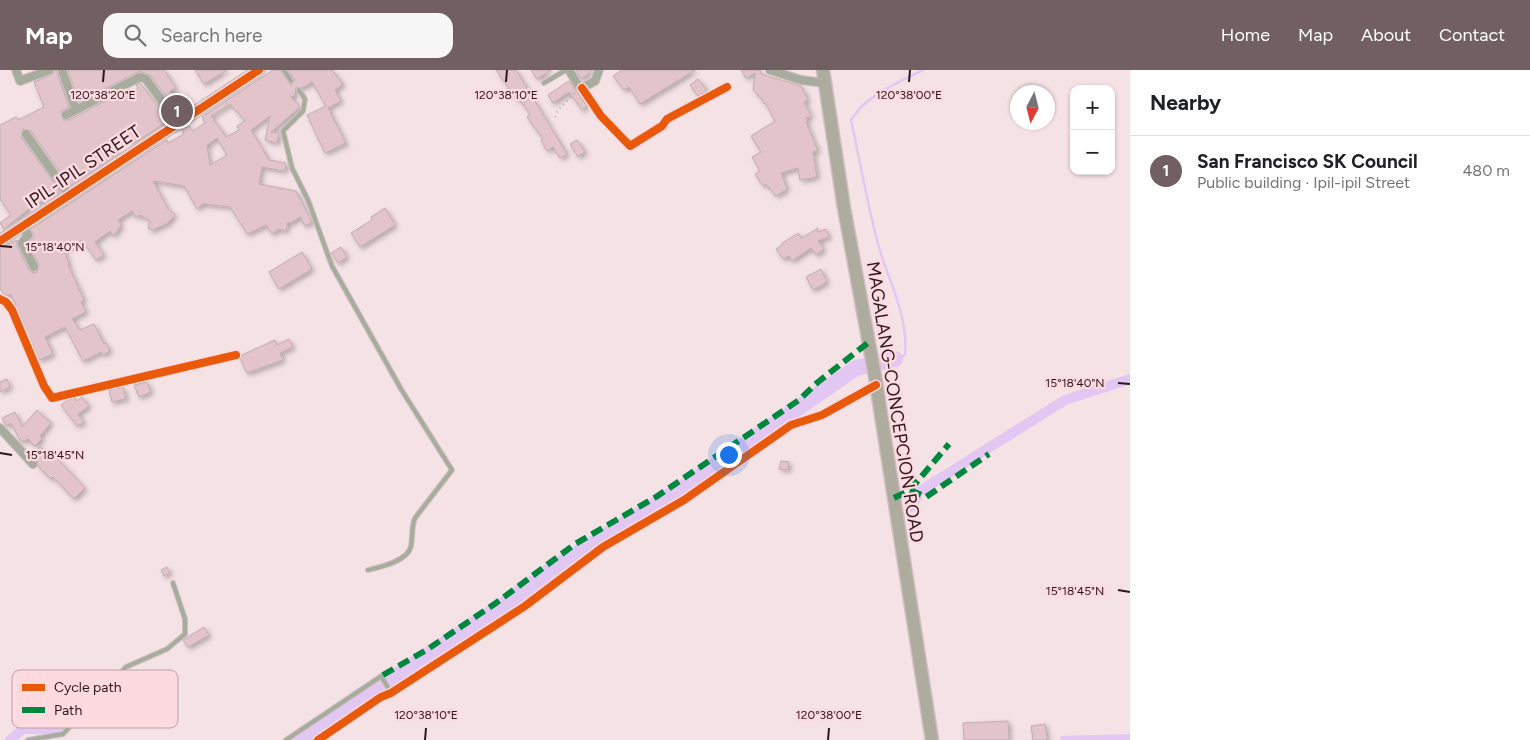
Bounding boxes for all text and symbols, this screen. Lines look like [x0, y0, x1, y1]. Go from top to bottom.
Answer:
search box [103, 13, 453, 58]
text: Map [25, 21, 73, 50]
icon: search [121, 21, 149, 49]
text: Search here [161, 24, 262, 47]
text: Home [1221, 24, 1270, 46]
text: Map [1298, 24, 1333, 46]
text: About [1361, 24, 1411, 46]
text: Contact [1439, 24, 1505, 46]
north arrow [1010, 85, 1055, 130]
map controls [1070, 85, 1115, 175]
button: + [1070, 85, 1115, 130]
text: 120°38'20"E [70, 88, 136, 102]
text: 120°38'10"E [474, 88, 538, 102]
text: 120°38'00"E [876, 88, 942, 102]
text: Nearby [1150, 90, 1221, 115]
pin: 1 [161, 92, 193, 130]
street label: IPIL-IPIL STREET [21, 120, 145, 214]
button: − [1070, 130, 1115, 175]
text: San Francisco SK Council [1197, 150, 1418, 173]
text: 1 [1163, 161, 1169, 180]
text: 480 m [1462, 161, 1510, 180]
text: Public building · Ipil-ipil Street [1197, 173, 1410, 192]
text: 15°18'40"N [25, 240, 85, 254]
street label: MAGALANG-CONCEPCION ROAD [862, 260, 928, 544]
text: 15°18'40"N [1045, 376, 1105, 390]
your location [716, 442, 742, 468]
text: 15°18'45"N [26, 448, 84, 462]
text: 15°18'45"N [1046, 584, 1104, 598]
legend [12, 670, 178, 728]
text: Cycle path [54, 679, 122, 696]
text: Path [54, 702, 82, 719]
text: 120°38'10"E [394, 708, 458, 722]
text: 120°38'00"E [796, 708, 862, 722]

